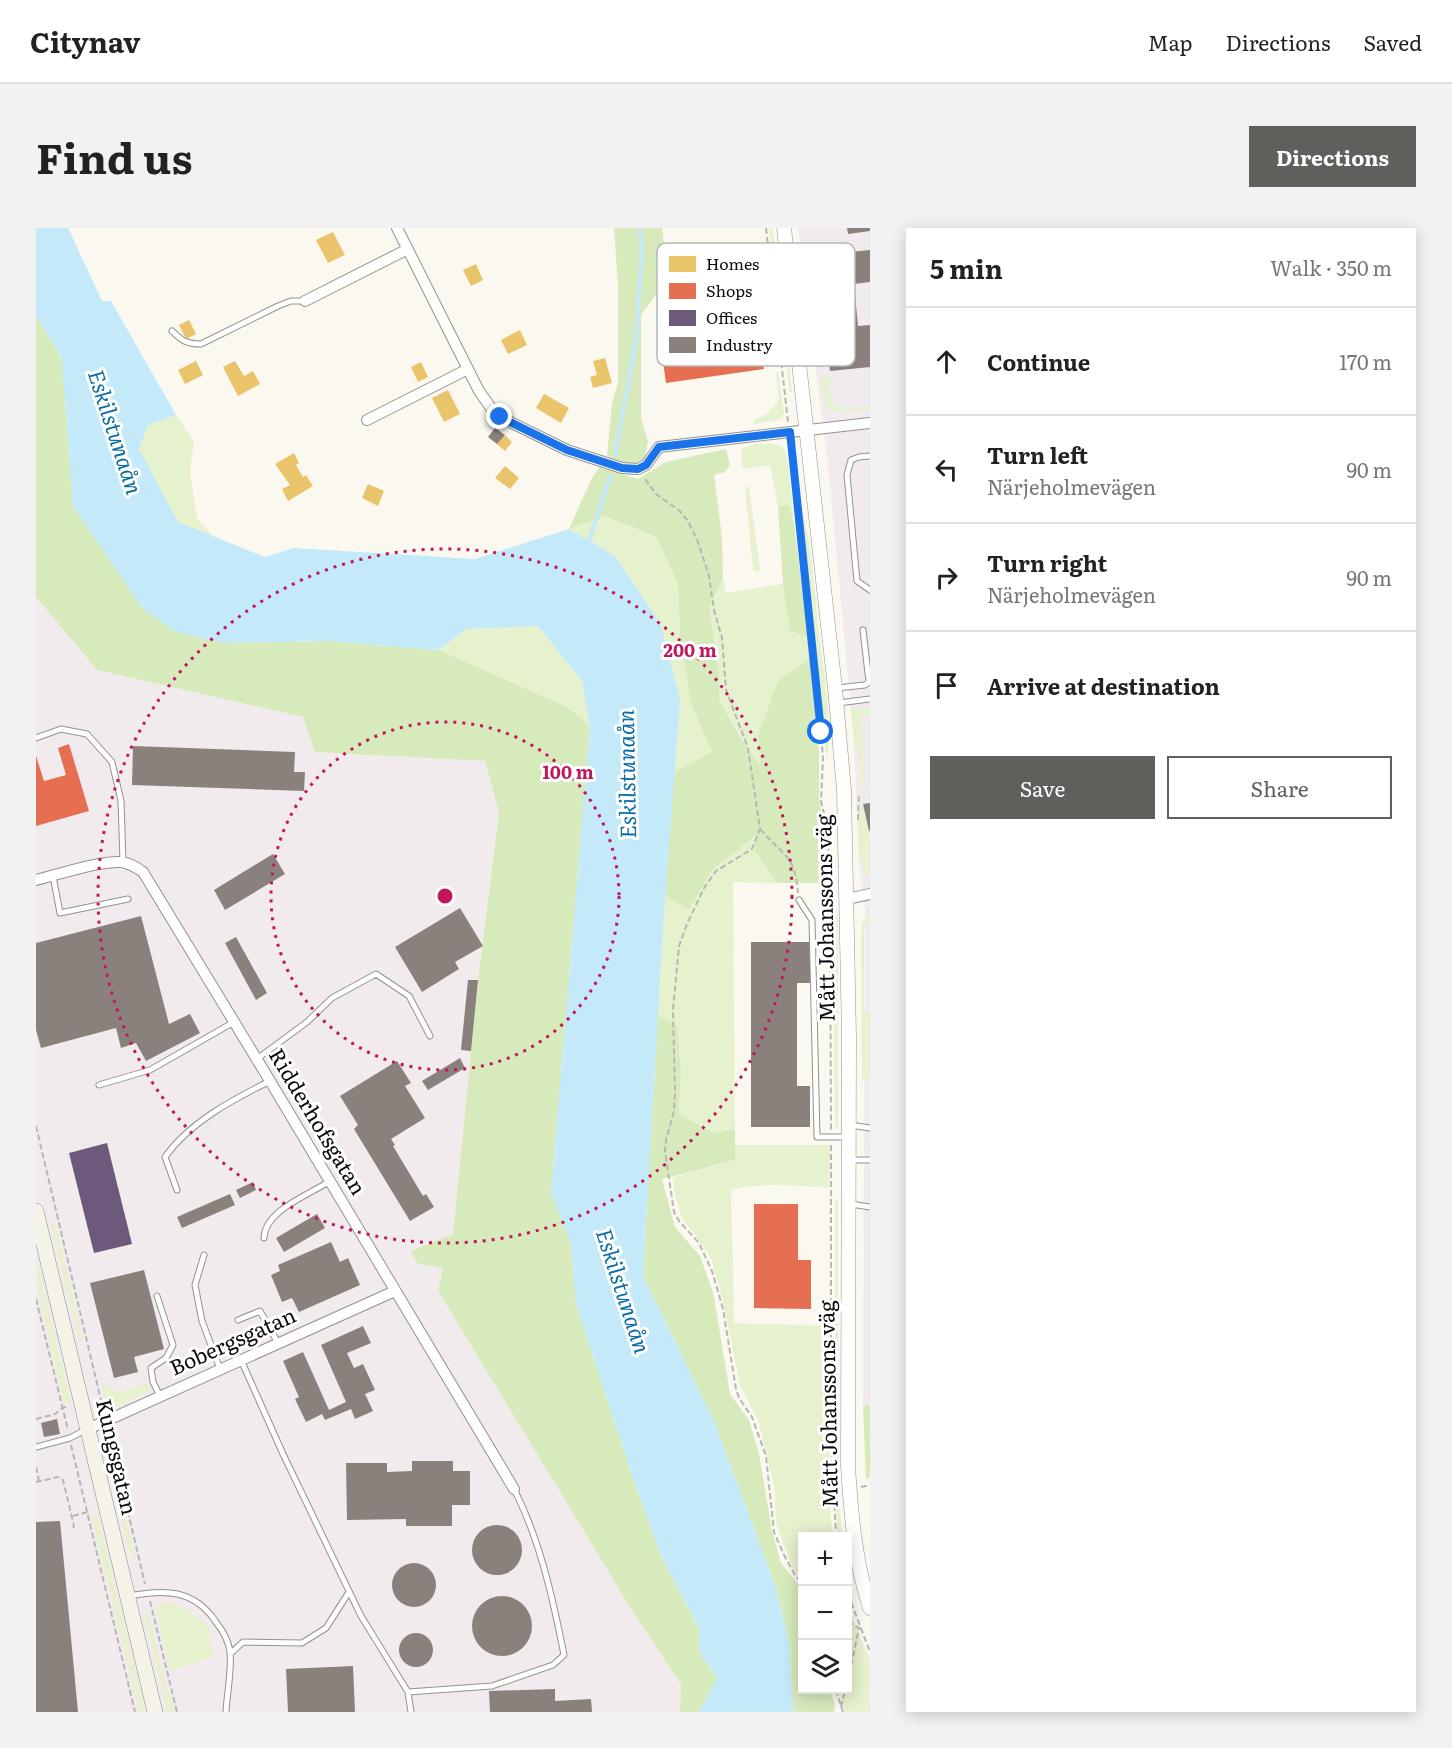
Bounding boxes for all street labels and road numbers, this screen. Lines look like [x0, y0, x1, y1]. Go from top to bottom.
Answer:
street label: Mått Johanssons väg [806, 814, 841, 1022]
street label: Ridderhofsgatan [263, 1041, 375, 1200]
street label: Bobergsgatan [164, 1298, 300, 1381]
street label: Mått Johanssons väg [809, 1300, 844, 1508]
street label: Kungsgatan [90, 1395, 147, 1518]

